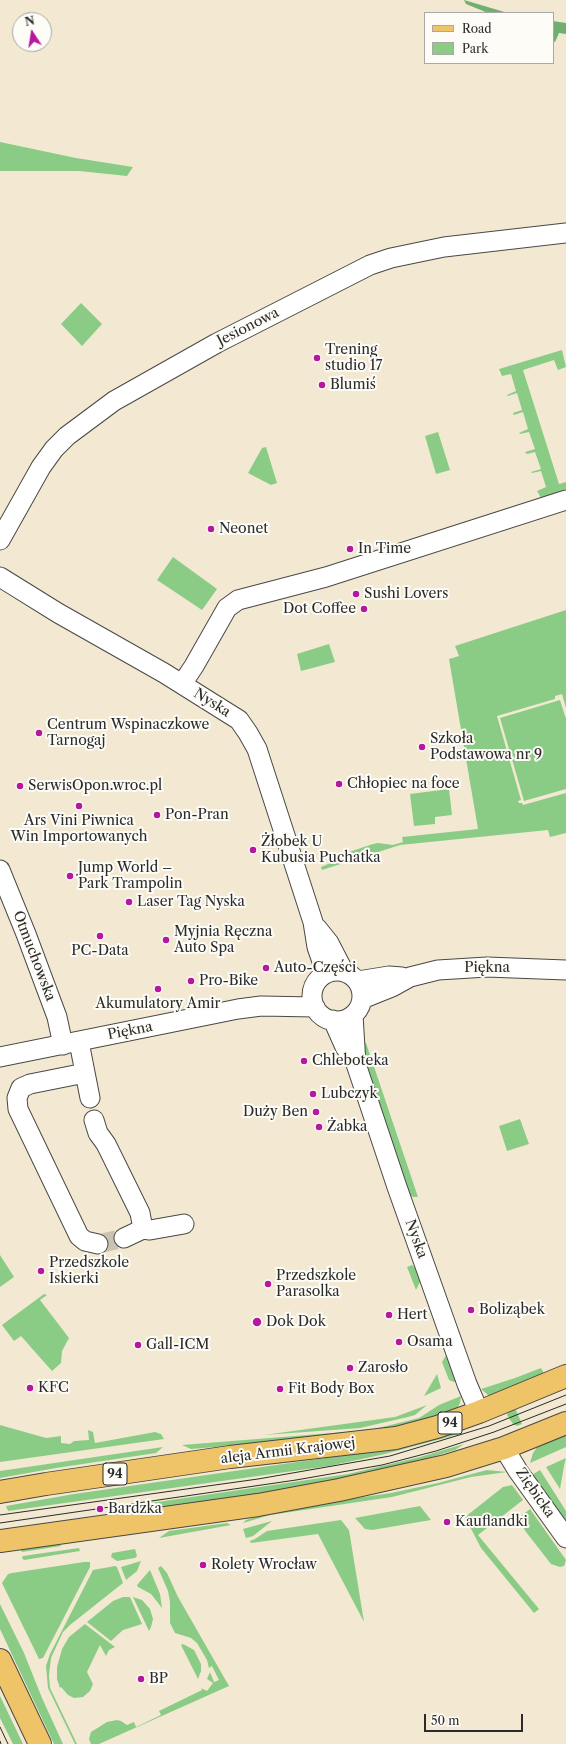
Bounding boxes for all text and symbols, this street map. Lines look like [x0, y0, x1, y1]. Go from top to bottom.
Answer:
north arrow [12, 12, 52, 52]
legend [424, 12, 554, 64]
text: N [24, 13, 36, 29]
text: Road [462, 21, 492, 36]
text: Park [462, 41, 488, 56]
street label: Jesionowa [214, 304, 282, 350]
place label: Trening studio 17 [325, 342, 382, 374]
marker: Trening studio 17 [312, 353, 322, 363]
place label: Blumiś [330, 377, 376, 393]
marker: Blumiś [317, 380, 327, 390]
place label: Neonet [219, 521, 268, 537]
marker: Neonet [206, 524, 216, 534]
place label: In Time [358, 541, 411, 557]
marker: In Time [345, 544, 355, 554]
place label: Sushi Lovers [364, 586, 448, 602]
marker: Sushi Lovers [351, 589, 361, 599]
place label: Dot Coffee [283, 601, 356, 617]
marker: Dot Coffee [359, 604, 369, 614]
street label: Nyska [191, 685, 233, 721]
place label: Centrum Wspinaczkowe Tarnogaj [47, 717, 209, 750]
marker: Centrum Wspinaczkowe Tarnogaj [34, 728, 44, 738]
place label: Szkoła Podstawowa nr 9 [430, 731, 542, 764]
marker: Szkoła Podstawowa nr 9 [417, 742, 427, 752]
place label: Chłopiec na foce [347, 776, 460, 792]
place label: SerwisOpon.wroc.pl [28, 778, 162, 794]
marker: Chłopiec na foce [334, 779, 344, 789]
marker: SerwisOpon.wroc.pl [15, 781, 25, 791]
marker: Ars Vini Piwnica Win Importowanych [74, 801, 84, 811]
place label: Pon-Pran [165, 807, 229, 823]
marker: Pon-Pran [152, 810, 162, 820]
place label: Ars Vini Piwnica Win Importowanych [10, 813, 148, 846]
place label: Żłobek U Kubusia Puchatka [261, 834, 381, 866]
marker: Żłobek U Kubusia Puchatka [248, 845, 258, 855]
place label: Jump World – Park Trampolin [78, 860, 182, 892]
marker: Jump World – Park Trampolin [65, 871, 75, 881]
place label: Laser Tag Nyska [137, 894, 245, 910]
marker: Laser Tag Nyska [124, 897, 134, 907]
street label: Otmuchowska [9, 909, 59, 1003]
place label: Myjnia Ręczna Auto Spa [174, 924, 272, 956]
marker: PC-Data [95, 931, 105, 941]
marker: Myjnia Ręczna Auto Spa [161, 935, 171, 945]
place label: PC-Data [71, 943, 129, 959]
place label: Auto-Części [274, 960, 356, 976]
street label: Piękna [464, 960, 510, 976]
marker: Auto-Części [261, 963, 271, 973]
place label: Pro-Bike [199, 973, 258, 989]
marker: Pro-Bike [186, 976, 196, 986]
marker: Akumulatory Amir [153, 984, 163, 994]
place label: Akumulatory Amir [96, 996, 220, 1012]
street label: Piękna [106, 1018, 154, 1044]
place label: Chleboteka [312, 1053, 389, 1069]
marker: Chleboteka [299, 1056, 309, 1066]
place label: Lubczyk [321, 1086, 378, 1102]
marker: Lubczyk [308, 1089, 318, 1099]
place label: Duży Ben [243, 1104, 308, 1120]
marker: Duży Ben [311, 1107, 321, 1117]
place label: Żabka [327, 1119, 367, 1135]
marker: Żabka [314, 1122, 324, 1132]
street label: Nyska [401, 1217, 431, 1261]
place label: Przedszkole Iskierki [49, 1255, 129, 1288]
marker: Przedszkole Iskierki [36, 1266, 46, 1276]
place label: Przedszkole Parasolka [276, 1268, 356, 1300]
marker: Przedszkole Parasolka [263, 1279, 273, 1289]
place label: Boliząbek [479, 1302, 545, 1318]
marker: Boliząbek [466, 1305, 476, 1315]
place label: Hert [397, 1307, 427, 1323]
marker: Hert [384, 1310, 394, 1320]
place label: Dok Dok [266, 1314, 326, 1330]
marker: Dok Dok [251, 1316, 263, 1328]
place label: Osama [407, 1334, 453, 1350]
place label: Gall-ICM [146, 1337, 209, 1353]
marker: Osama [394, 1337, 404, 1347]
marker: Gall-ICM [133, 1340, 143, 1350]
place label: Zarosło [358, 1360, 408, 1376]
marker: Zarosło [345, 1363, 355, 1373]
place label: KFC [38, 1380, 69, 1396]
place label: Fit Body Box [288, 1381, 374, 1397]
marker: KFC [25, 1383, 35, 1393]
marker: Fit Body Box [275, 1384, 285, 1394]
road number: 94 [438, 1412, 462, 1434]
street label: aleja Armii Krajowej [220, 1434, 356, 1468]
road number: 94 [103, 1463, 127, 1485]
street label: Ziębicka [512, 1465, 558, 1521]
place label: Bardzka [108, 1501, 162, 1517]
marker: Bardzka [95, 1504, 105, 1514]
place label: Kauflandki [455, 1514, 528, 1530]
marker: Kauflandki [442, 1517, 452, 1527]
place label: Rolety Wrocław [211, 1557, 317, 1573]
marker: Rolety Wrocław [198, 1560, 208, 1570]
place label: BP [149, 1671, 168, 1687]
marker: BP [136, 1674, 146, 1684]
scale bar [426, 1706, 525, 1732]
text: 50 m [431, 1713, 460, 1728]

